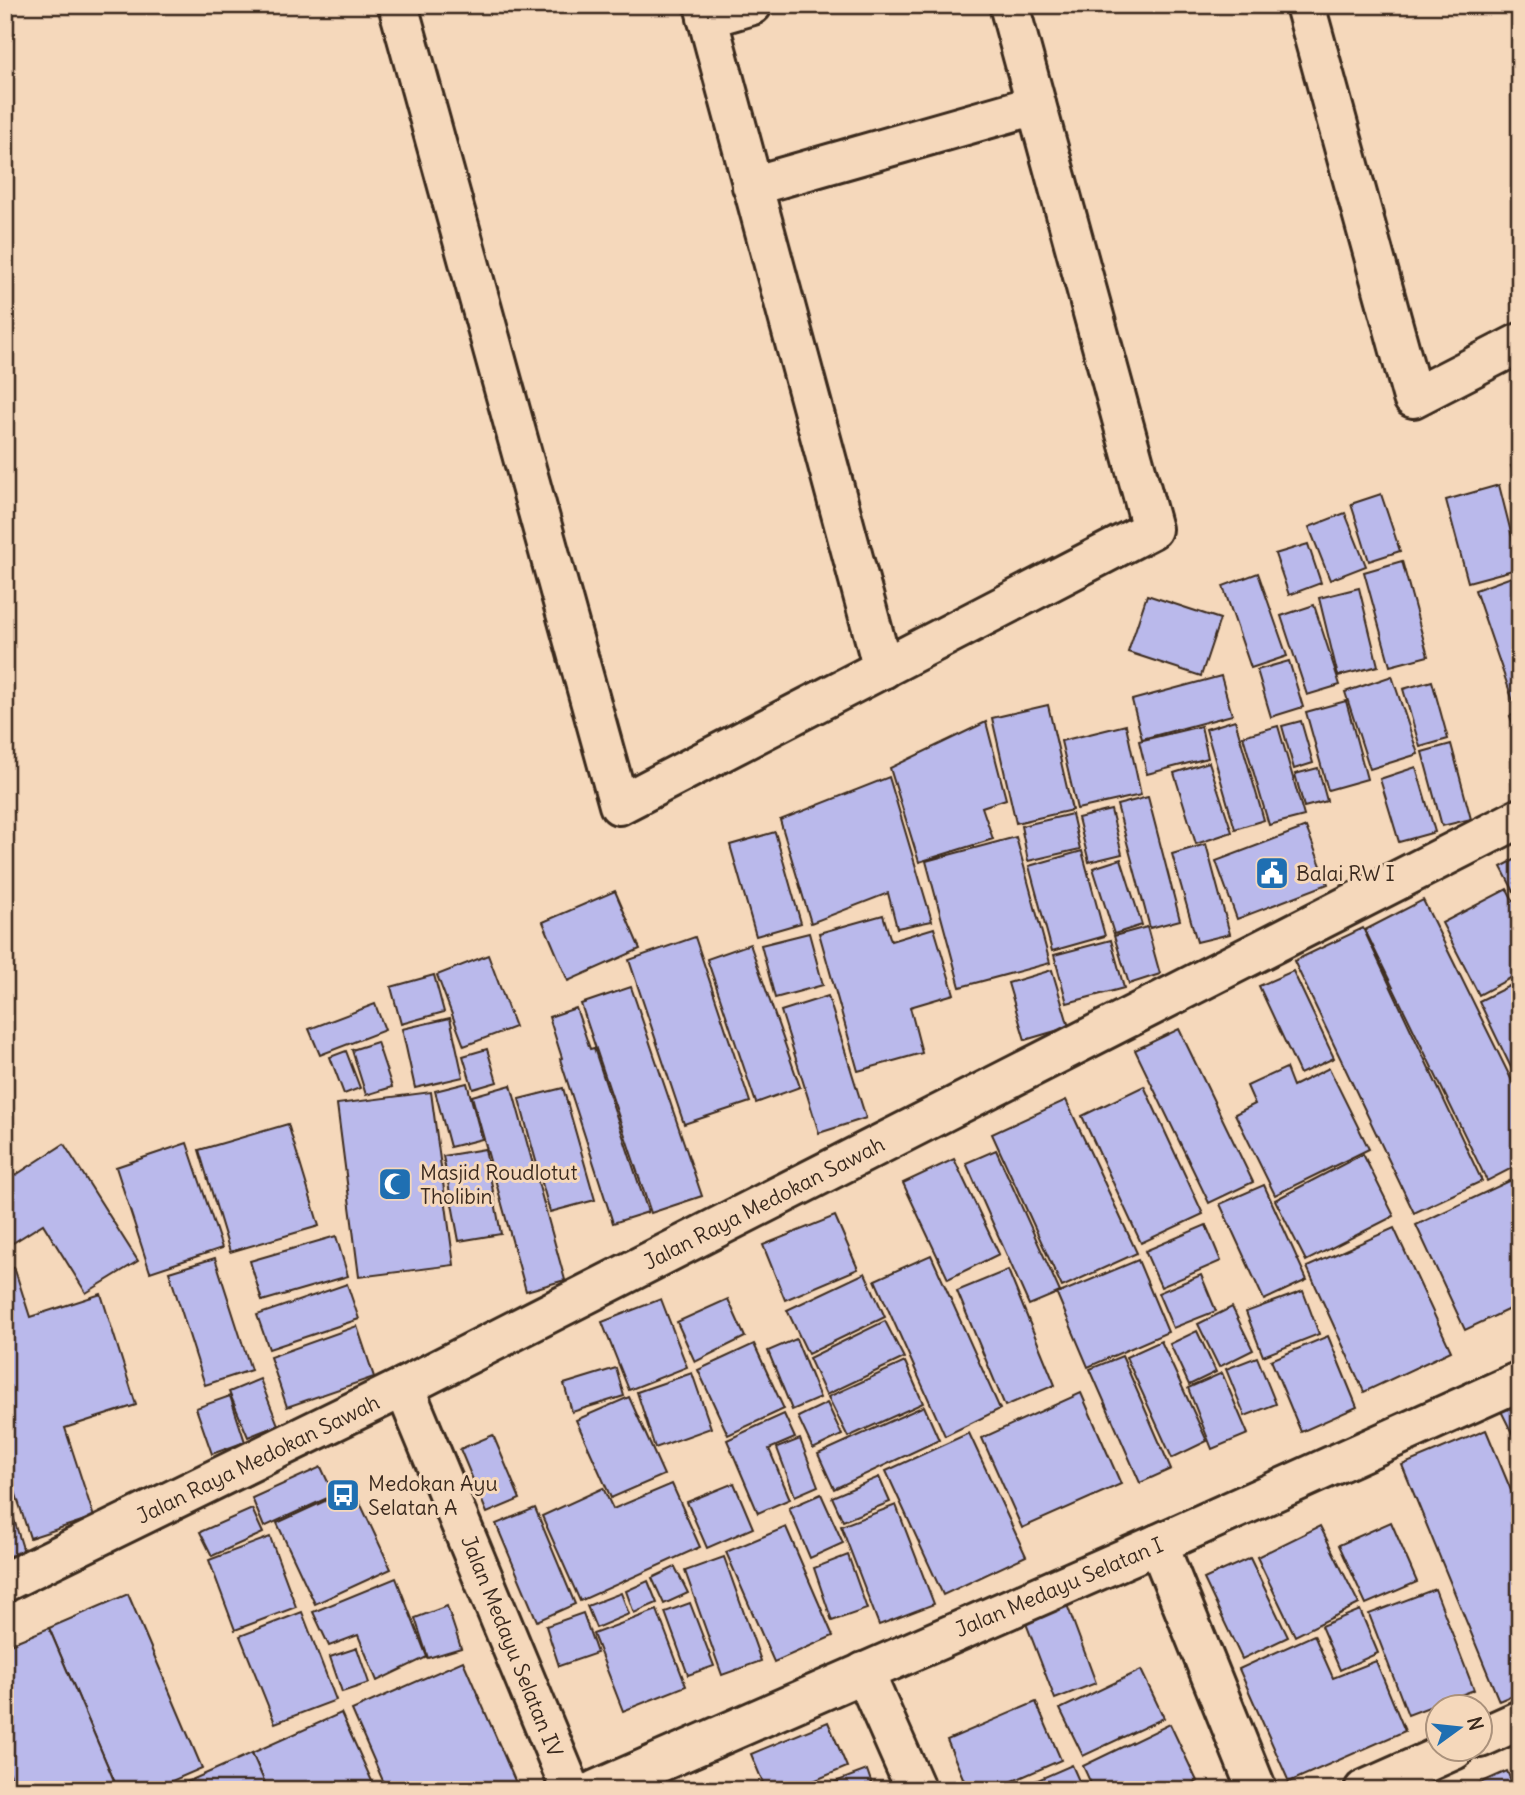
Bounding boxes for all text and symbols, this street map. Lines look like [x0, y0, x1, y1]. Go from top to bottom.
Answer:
public building icon: Balai RW I [1253, 854, 1291, 892]
place label: Balai RW I [1296, 860, 1395, 887]
street label: Jalan Raya Medokan Sawah [639, 1130, 889, 1276]
place label: Masjid Roudlotut Tholibin [420, 1159, 577, 1210]
mosque icon: Masjid Roudlotut Tholibin [376, 1165, 414, 1203]
street label: Jalan Raya Medokan Sawah [132, 1388, 384, 1530]
place label: Medokan Ayu Selatan A [368, 1470, 498, 1521]
bus stop icon: Medokan Ayu Selatan A [324, 1476, 362, 1514]
street label: Jalan Medayu Selatan IV [455, 1531, 569, 1761]
street label: Jalan Medayu Selatan I [951, 1531, 1167, 1643]
north arrow [1424, 1694, 1494, 1764]
text: N [1462, 1714, 1489, 1733]

